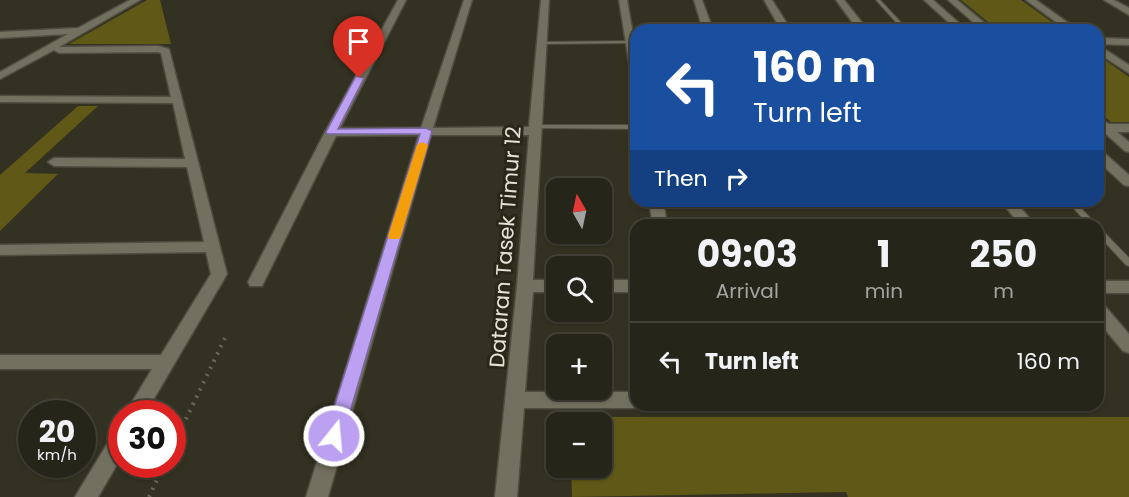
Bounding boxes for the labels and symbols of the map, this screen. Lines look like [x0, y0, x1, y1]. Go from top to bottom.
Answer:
pin [333, 16, 384, 78]
street label: Dataran Tasek Timur 12 [482, 125, 528, 369]
north arrow [546, 178, 612, 244]
speed limit sign: 30 [108, 400, 186, 478]
position arrow [302, 404, 366, 468]

